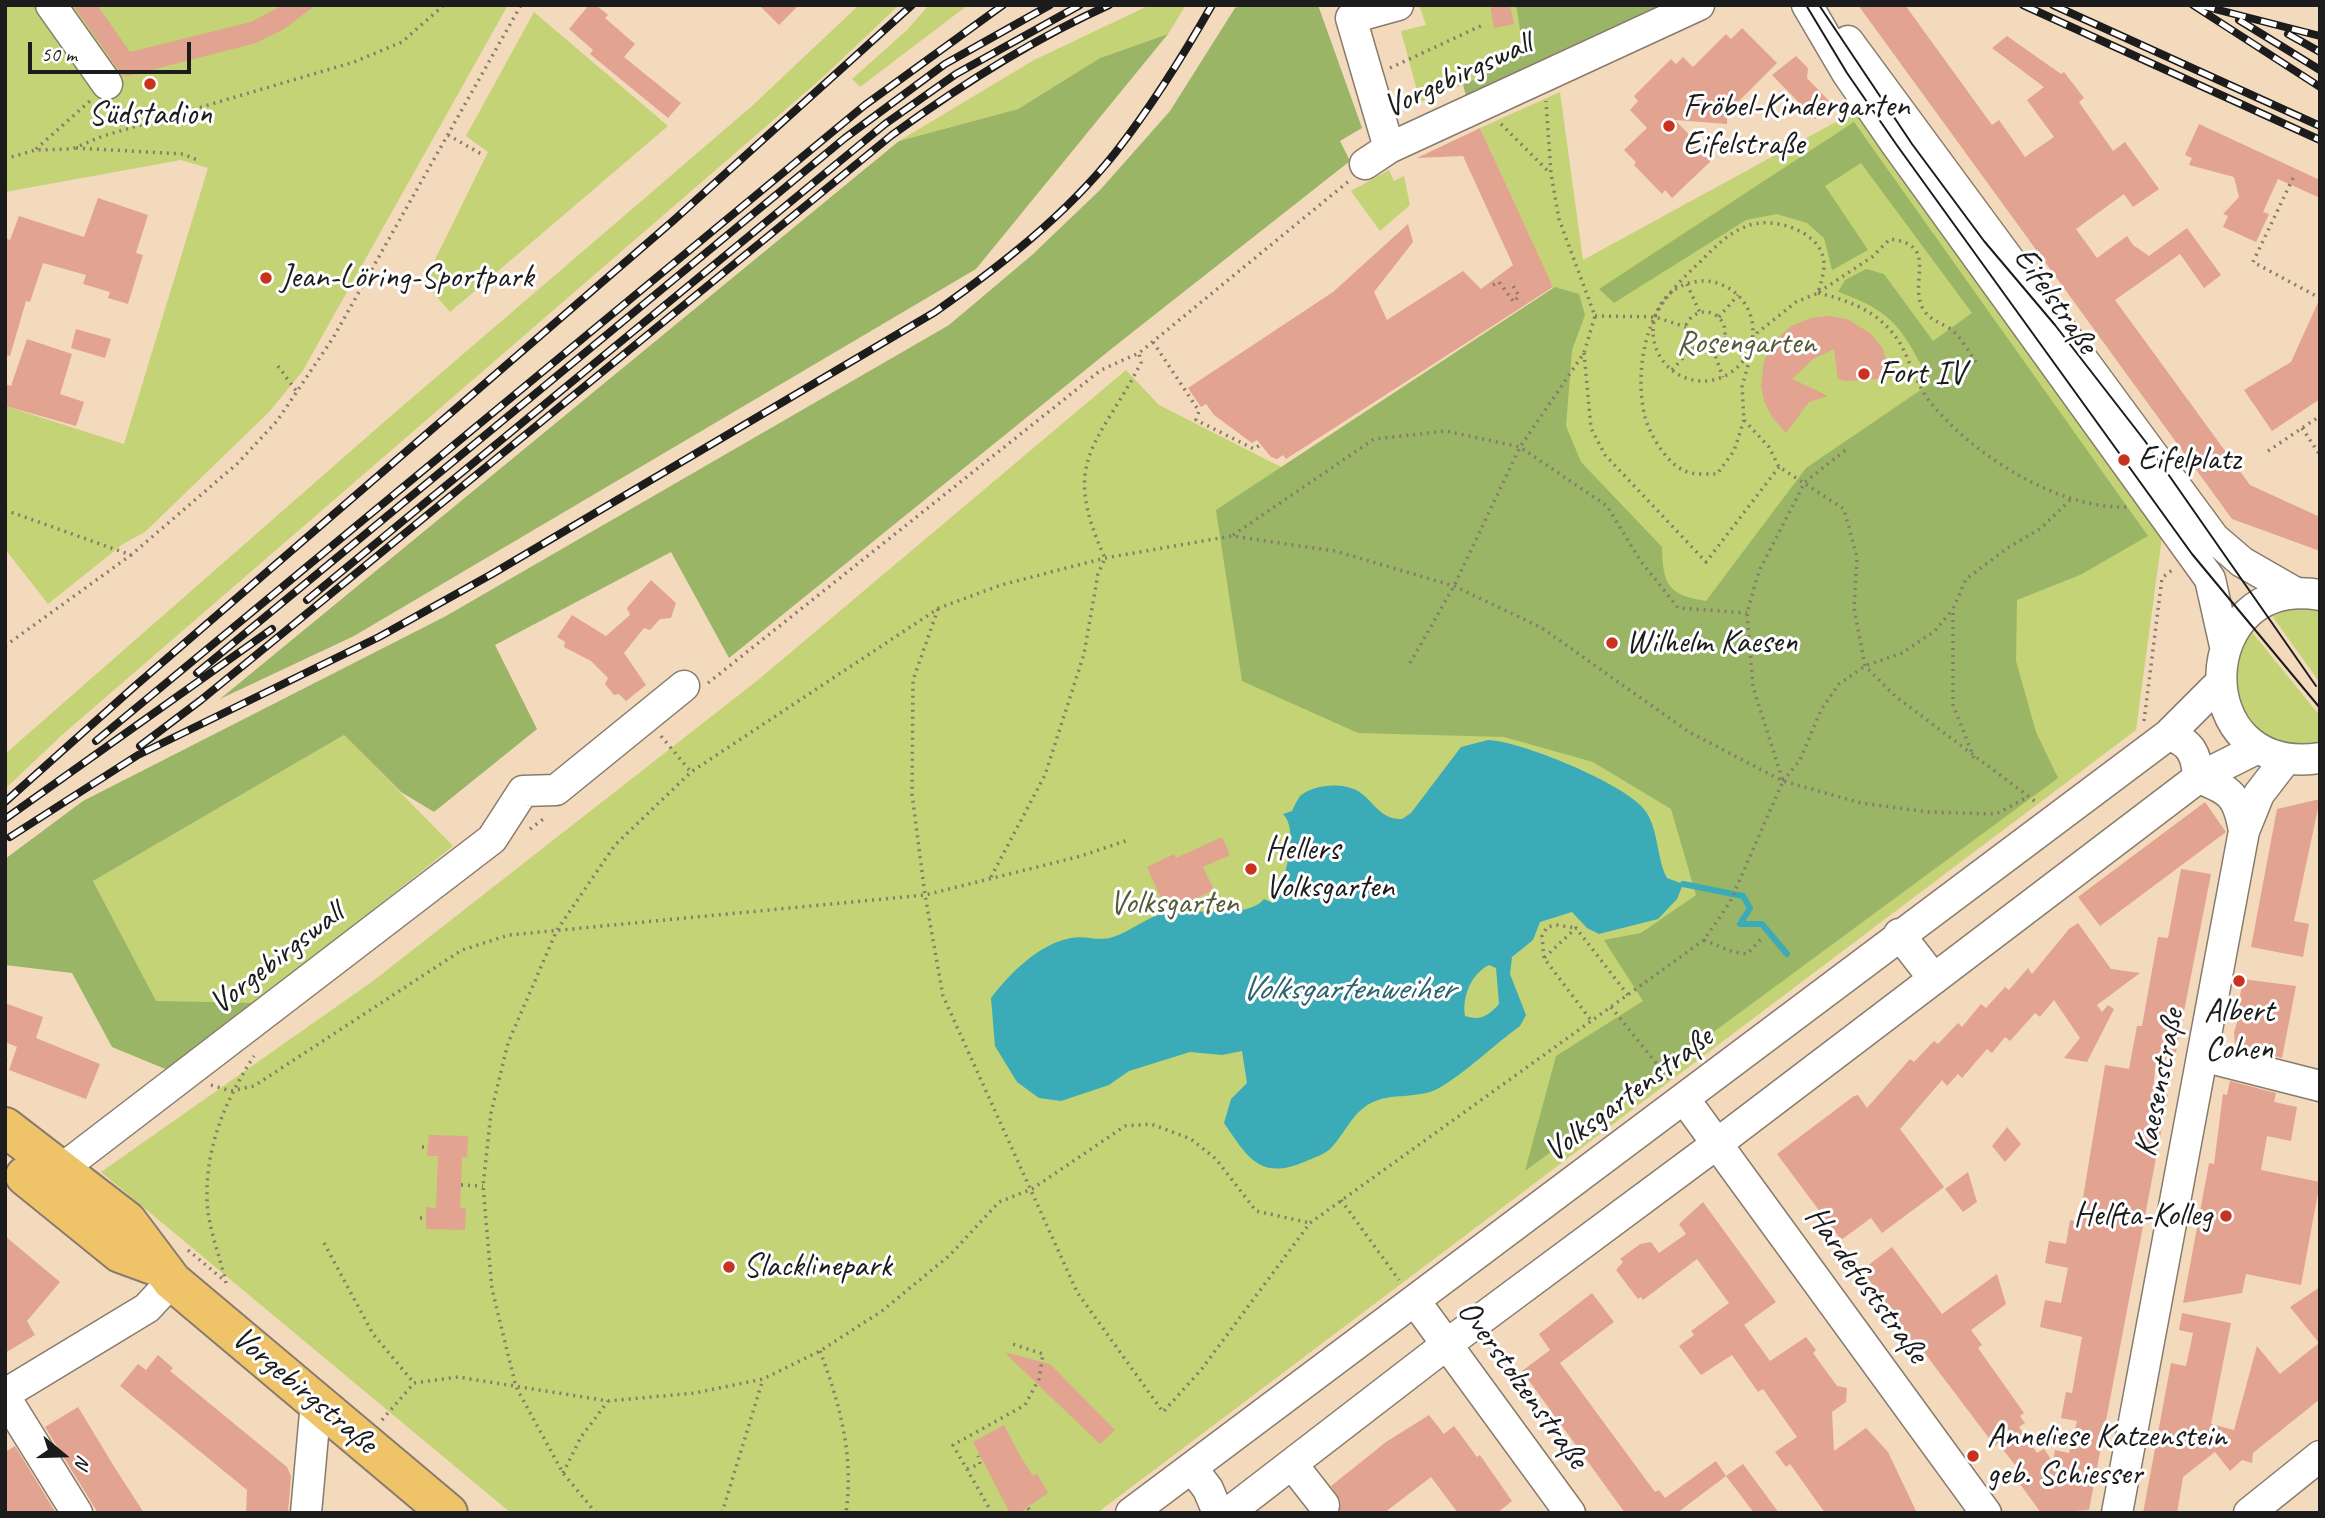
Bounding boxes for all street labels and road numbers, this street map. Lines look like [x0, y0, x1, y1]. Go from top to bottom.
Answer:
street label: Vorgebirgswall [1378, 24, 1538, 128]
street label: Eifelstraße [2004, 240, 2106, 362]
street label: Vorgebirgswall [202, 894, 352, 1024]
street label: Kaesenstraße [2126, 1006, 2194, 1160]
street label: Volksgartenstraße [1537, 1019, 1721, 1171]
street label: Hardefuststraße [1796, 1199, 1936, 1371]
street label: Overstolzenstraße [1448, 1293, 1596, 1477]
street label: Vorgebirgstraße [223, 1319, 385, 1463]

